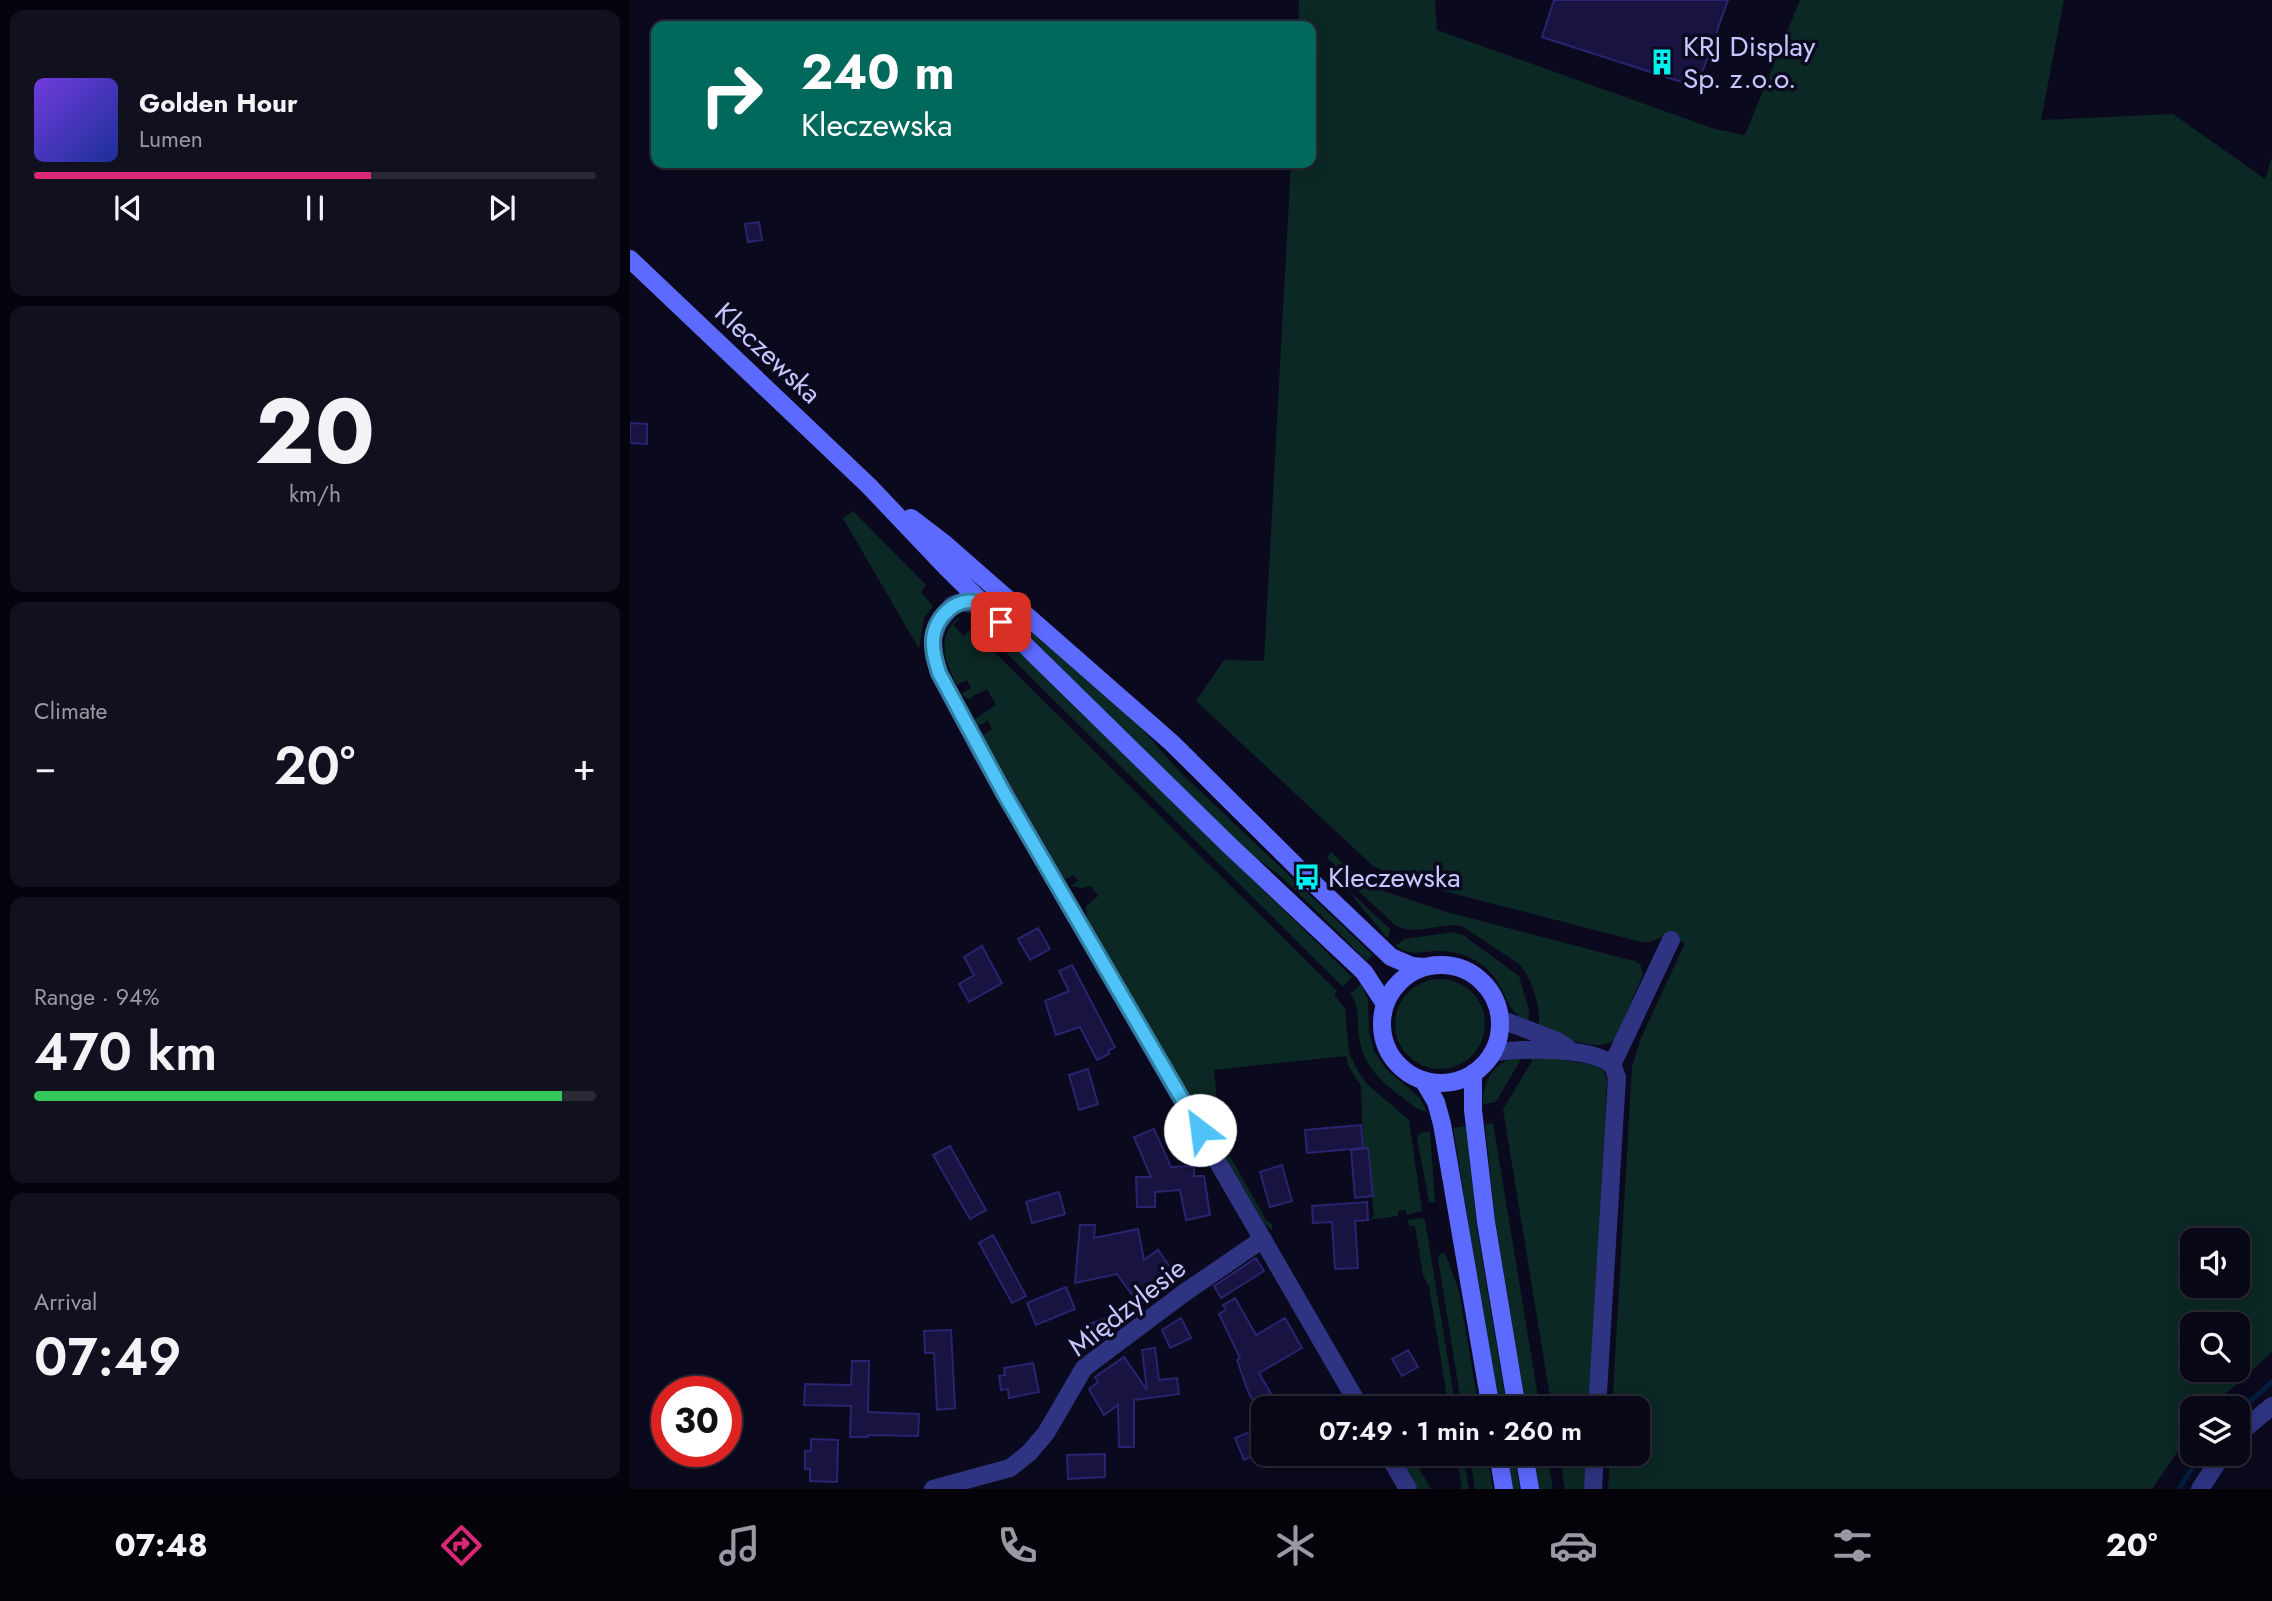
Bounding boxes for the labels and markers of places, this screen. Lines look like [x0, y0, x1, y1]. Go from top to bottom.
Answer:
place label: KRJ Display Sp. z.o.o. [1683, 26, 1816, 99]
building icon: KRJ Display Sp. z.o.o. [1647, 47, 1677, 77]
pin [971, 592, 1031, 652]
place label: Kleczewska [1328, 857, 1461, 898]
bus stop icon: Kleczewska [1292, 862, 1322, 892]

